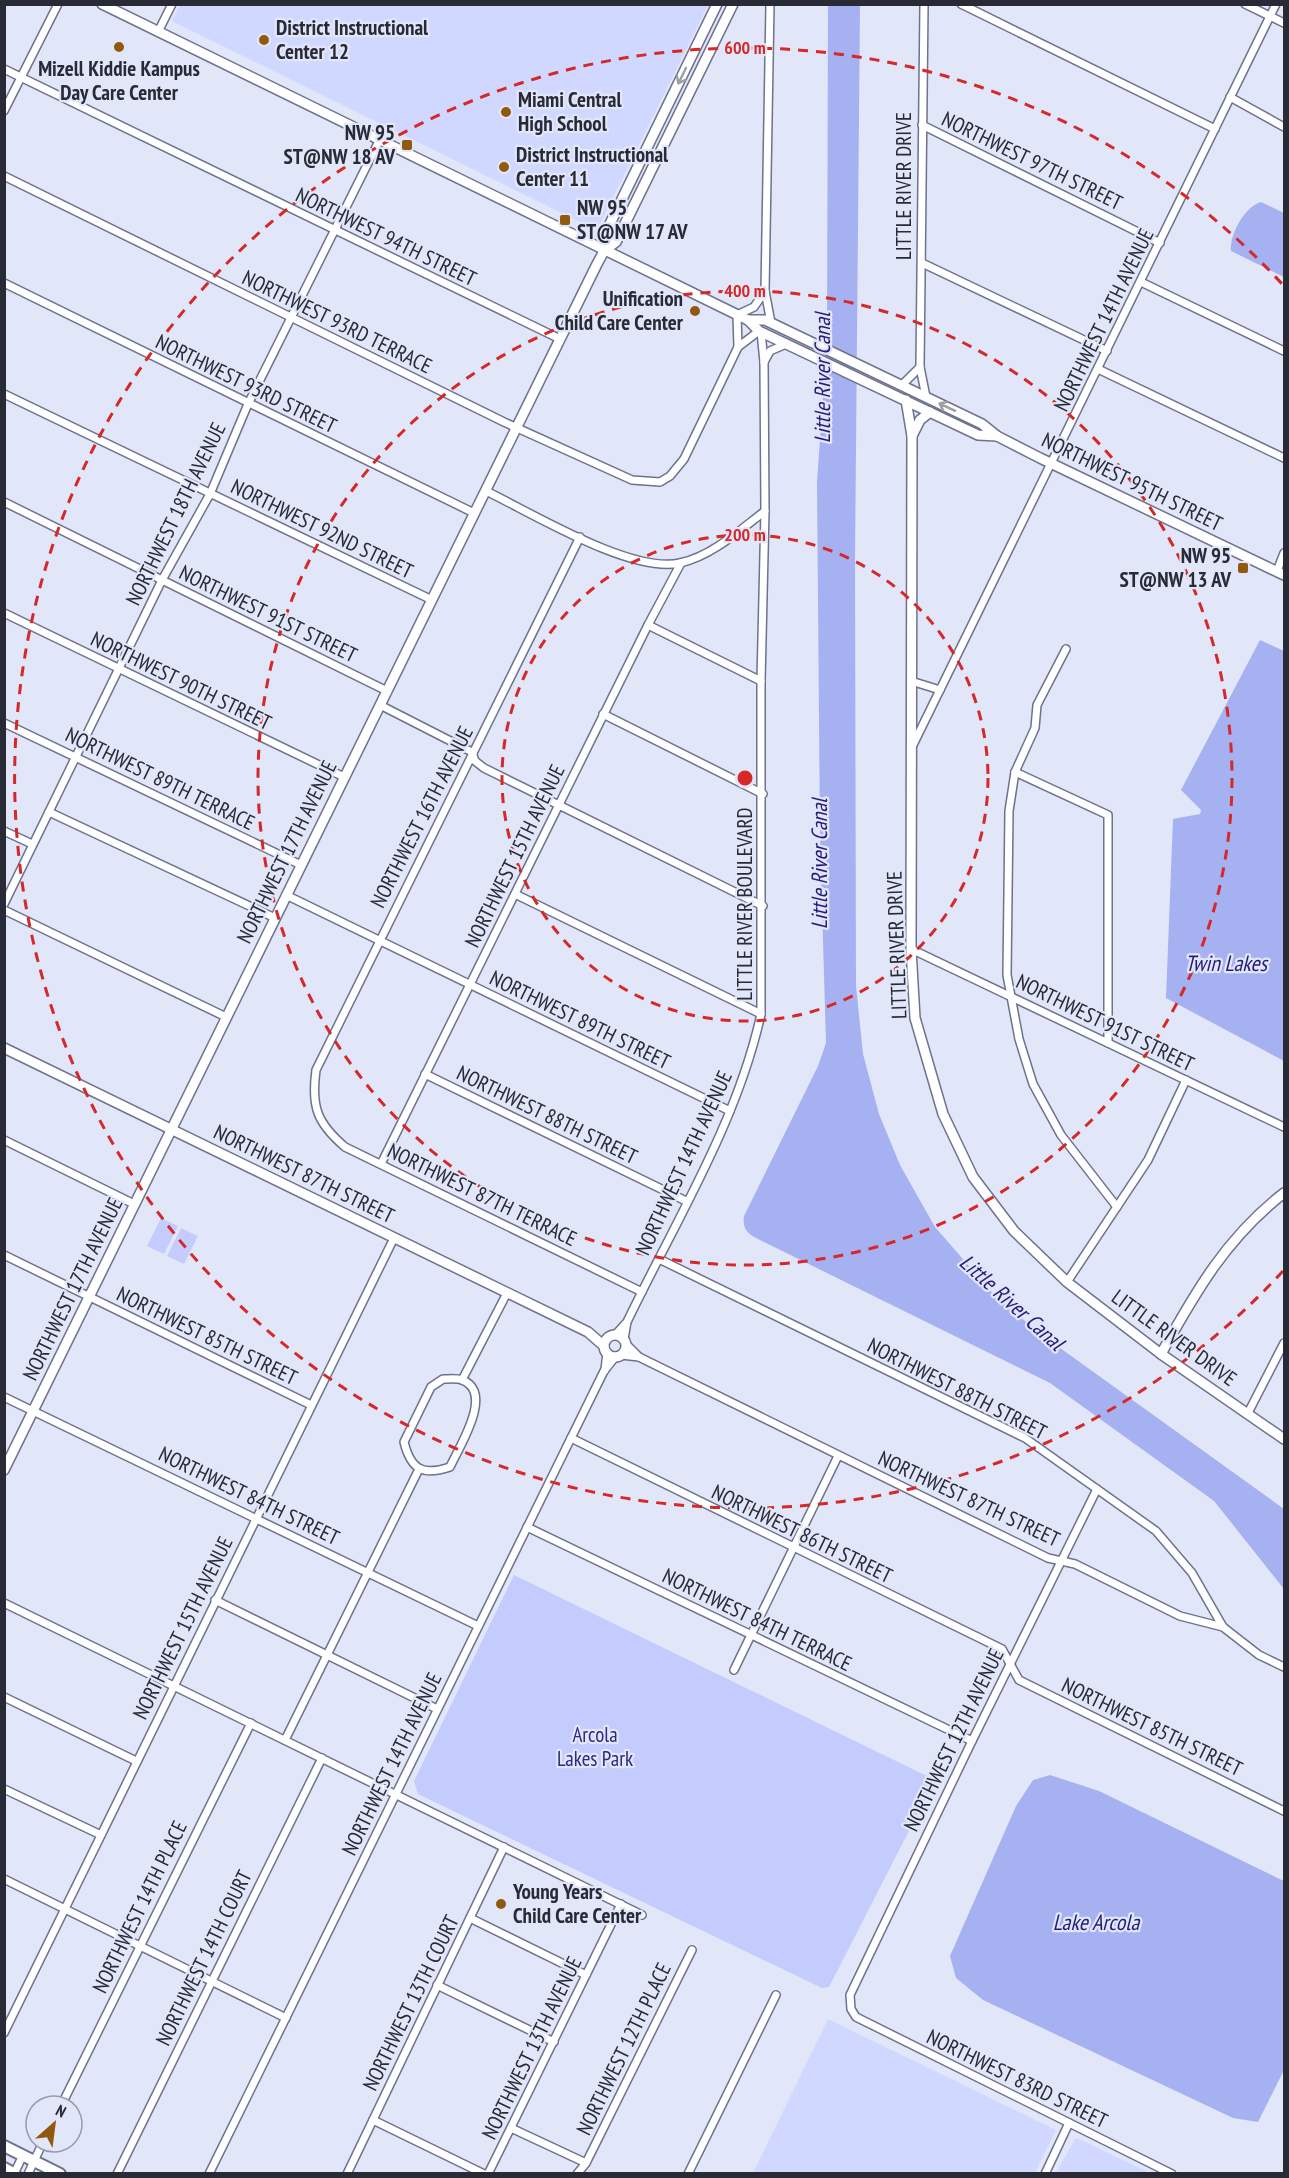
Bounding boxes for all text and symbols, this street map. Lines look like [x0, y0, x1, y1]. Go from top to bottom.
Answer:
place label: District Instructional Center 12 [276, 14, 429, 65]
marker: District Instructional Center 12 [257, 33, 271, 47]
text: 600 m [724, 36, 766, 59]
marker: Mizell Kiddie Kampus Day Care Center [112, 40, 126, 54]
place label: Mizell Kiddie Kampus Day Care Center [38, 55, 200, 106]
one-way arrow [675, 66, 687, 84]
place label: Miami Central High School [518, 86, 622, 137]
marker: Miami Central High School [499, 105, 513, 119]
street label: NORTHWEST 97TH STREET [937, 105, 1128, 216]
street label: LITTLE RIVER DRIVE [890, 112, 917, 260]
place label: NW 95 ST@NW 18 AV [284, 119, 395, 170]
marker: NW 95 ST@NW 18 AV [400, 138, 414, 152]
place label: District Instructional Center 11 [516, 141, 669, 192]
marker: District Instructional Center 11 [497, 160, 511, 174]
street label: NORTHWEST 94TH STREET [291, 181, 482, 292]
place label: NW 95 ST@NW 17 AV [577, 194, 688, 245]
marker: NW 95 ST@NW 17 AV [558, 213, 572, 227]
street label: NORTHWEST 14TH AVENUE [1047, 224, 1160, 416]
street label: NORTHWEST 93RD TERRACE [238, 264, 437, 379]
text: 400 m [724, 279, 766, 302]
place label: Unification Child Care Center [555, 285, 684, 336]
marker: Unification Child Care Center [688, 304, 702, 318]
water label: Little River Canal [808, 311, 836, 443]
street label: NORTHWEST 93RD STREET [151, 328, 342, 439]
one-way arrow [938, 400, 956, 412]
street label: NORTHWEST 18TH AVENUE [119, 418, 232, 610]
street label: NORTHWEST 95TH STREET [1037, 426, 1228, 537]
street label: NORTHWEST 92ND STREET [227, 473, 418, 585]
text: 200 m [724, 523, 766, 546]
place label: NW 95 ST@NW 13 AV [1120, 542, 1231, 593]
street label: NORTHWEST 91ST STREET [175, 559, 362, 669]
marker: NW 95 ST@NW 13 AV [1236, 561, 1250, 575]
street label: NORTHWEST 90TH STREET [86, 625, 277, 736]
street label: NORTHWEST 89TH TERRACE [61, 721, 259, 836]
street label: NORTHWEST 16TH AVENUE [364, 721, 479, 912]
street label: NORTHWEST 17TH AVENUE [230, 756, 343, 948]
street label: NORTHWEST 15TH AVENUE [458, 760, 571, 952]
centre of rings [735, 768, 755, 788]
water label: Little River Canal [805, 797, 833, 929]
street label: LITTLE RIVER BOULEVARD [731, 807, 758, 1001]
street label: LITTLE RIVER DRIVE [880, 871, 913, 1019]
water label: Twin Lakes [1185, 949, 1270, 977]
street label: NORTHWEST 89TH STREET [485, 964, 676, 1075]
street label: NORTHWEST 91ST STREET [1012, 968, 1199, 1078]
street label: NORTHWEST 88TH STREET [452, 1059, 643, 1170]
street label: NORTHWEST 14TH AVENUE [629, 1066, 738, 1259]
street label: NORTHWEST 87TH STREET [209, 1118, 400, 1229]
street label: NORTHWEST 87TH TERRACE [383, 1137, 581, 1252]
street label: NORTHWEST 17TH AVENUE [16, 1193, 129, 1385]
water label: Little River Canal [954, 1248, 1071, 1357]
street label: NORTHWEST 85TH STREET [112, 1280, 303, 1391]
street label: LITTLE RIVER DRIVE [1107, 1283, 1242, 1392]
street label: NORTHWEST 88TH STREET [863, 1332, 1052, 1446]
street label: NORTHWEST 84TH STREET [154, 1440, 345, 1551]
street label: NORTHWEST 87TH STREET [874, 1445, 1065, 1553]
street label: NORTHWEST 86TH STREET [707, 1478, 898, 1589]
street label: NORTHWEST 15TH AVENUE [126, 1532, 239, 1724]
street label: NORTHWEST 84TH TERRACE [658, 1562, 856, 1677]
street label: NORTHWEST 12TH AVENUE [897, 1644, 1010, 1836]
street label: NORTHWEST 14TH AVENUE [335, 1668, 448, 1860]
street label: NORTHWEST 85TH STREET [1057, 1671, 1248, 1782]
park label: Arcola Lakes Park [557, 1721, 633, 1772]
street label: NORTHWEST 14TH PLACE [86, 1816, 193, 1997]
street label: NORTHWEST 14TH COURT [149, 1865, 258, 2050]
place label: Young Years Child Care Center [512, 1878, 642, 1929]
marker: Young Years Child Care Center [494, 1897, 508, 1911]
water label: Lake Arcola [1053, 1908, 1140, 1936]
street label: NORTHWEST 13TH COURT [356, 1910, 465, 2095]
street label: NORTHWEST 13TH AVENUE [475, 1952, 588, 2144]
street label: NORTHWEST 12TH PLACE [570, 1958, 677, 2139]
street label: NORTHWEST 83RD STREET [922, 2023, 1113, 2134]
north arrow [24, 2094, 84, 2154]
text: N [53, 2100, 70, 2122]

